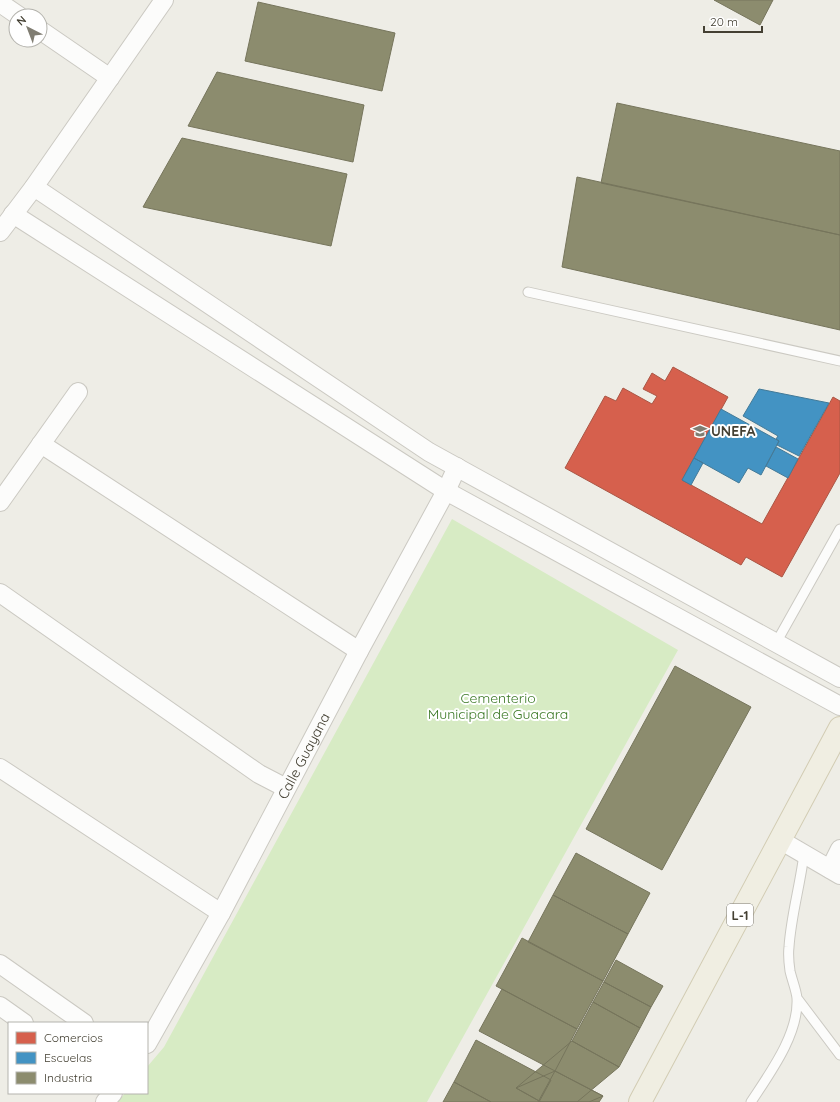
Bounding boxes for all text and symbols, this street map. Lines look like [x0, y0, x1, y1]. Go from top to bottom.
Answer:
north arrow [8, 8, 48, 48]
scale bar [704, 8, 762, 34]
text: N [14, 13, 29, 28]
text: 20 m [710, 14, 738, 29]
place label: UNEFA [711, 422, 756, 440]
school or university icon: UNEFA [692, 423, 708, 439]
park label: Cementerio Municipal de Guacara [428, 689, 568, 723]
street label: Calle Guayana [274, 710, 334, 802]
road number: L-1 [727, 904, 753, 926]
legend [8, 1022, 148, 1094]
text: Comercios [44, 1030, 103, 1045]
text: Escuelas [44, 1050, 92, 1065]
text: Industria [44, 1070, 92, 1085]

